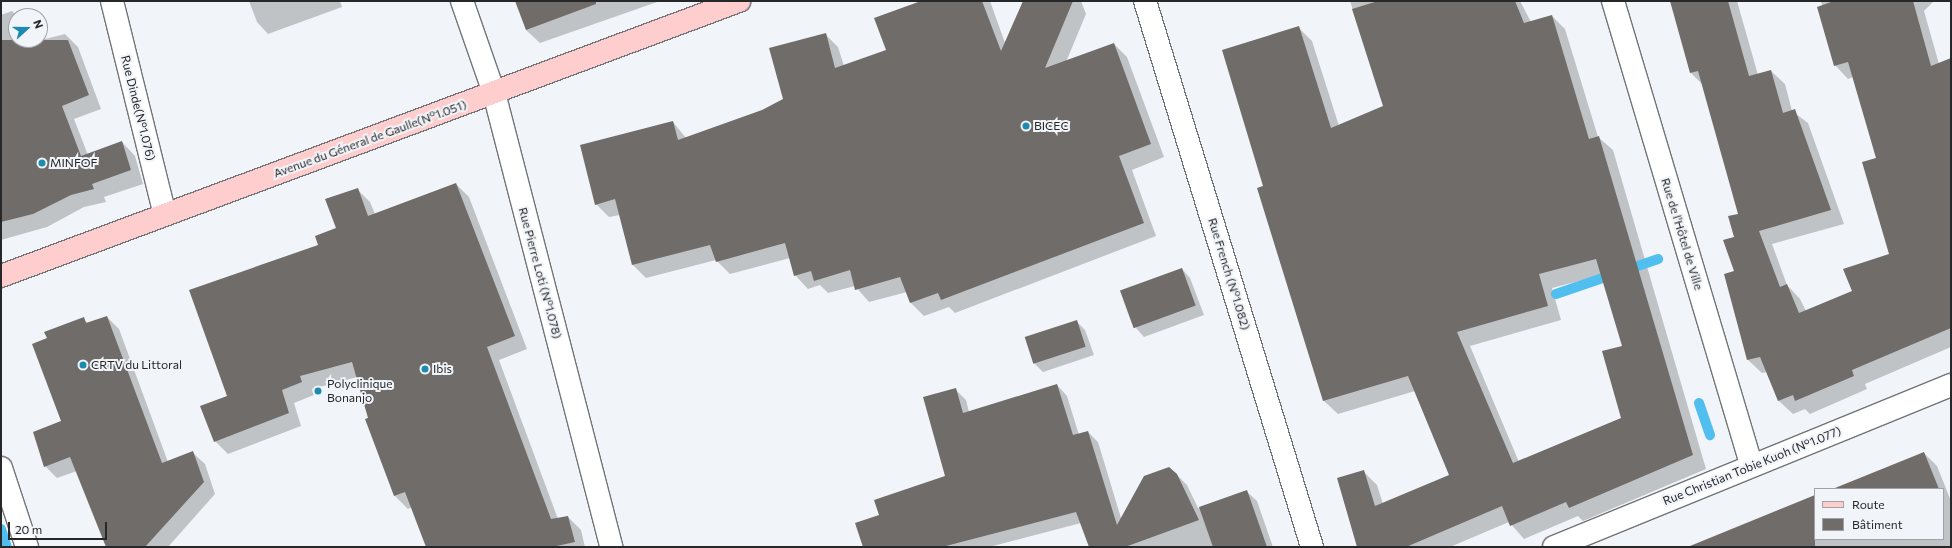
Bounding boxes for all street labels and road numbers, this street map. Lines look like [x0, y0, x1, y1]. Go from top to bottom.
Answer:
street label: Rue Dinde(N°1.076) [118, 54, 158, 162]
street label: Avenue du Géneral de Gaulle(N°1.051) [272, 97, 468, 181]
street label: Rue de l'Hôtel de Ville [1658, 176, 1706, 292]
street label: Rue Pierre Loti (N°1.078) [516, 206, 564, 340]
street label: Rue French (N°1.082) [1205, 216, 1253, 332]
street label: Rue Christian Tobie Kuoh (N°1.077) [1661, 424, 1843, 508]

